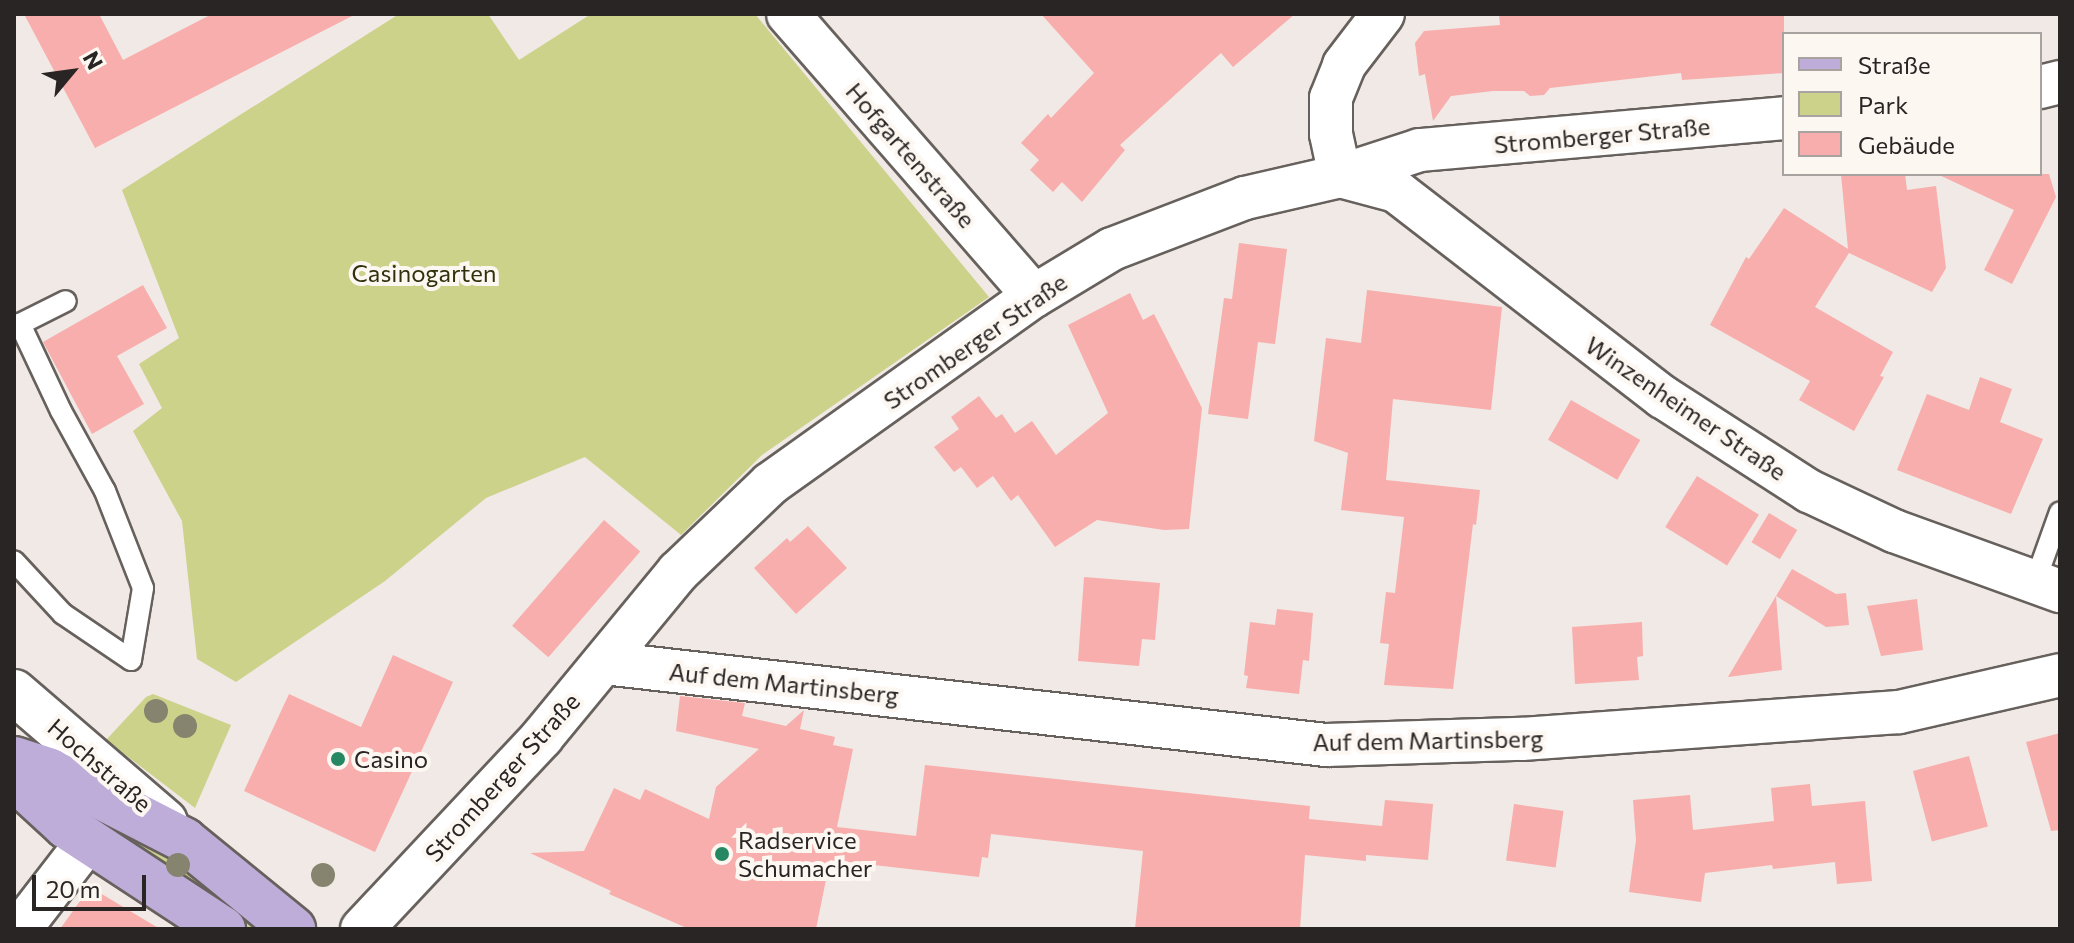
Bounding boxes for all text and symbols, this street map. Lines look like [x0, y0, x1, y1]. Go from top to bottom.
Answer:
north arrow [32, 32, 112, 112]
legend [1782, 32, 2042, 176]
text: N [78, 46, 109, 74]
text: Straße [1858, 50, 1931, 79]
street label: Hofgartenstraße [840, 77, 982, 233]
text: Park [1858, 90, 1908, 119]
street label: Stromberger Straße [1493, 111, 1711, 159]
text: Gebäude [1858, 130, 1955, 159]
park label: Casinogarten [351, 259, 497, 287]
street label: Stromberger Straße [878, 267, 1072, 415]
street label: Winzenheimer Straße [1580, 330, 1792, 486]
street label: Auf dem Martinsberg [668, 657, 900, 709]
street label: Stromberger Straße [419, 687, 585, 867]
street label: Hochstraße [42, 712, 158, 818]
street label: Auf dem Martinsberg [1312, 724, 1544, 756]
place label: Casino [354, 745, 428, 773]
marker: Casino [329, 750, 347, 768]
place label: Radservice Schumacher [738, 826, 872, 882]
marker: Radservice Schumacher [713, 845, 731, 863]
scale bar [36, 859, 150, 909]
text: 20 m [46, 874, 100, 903]

